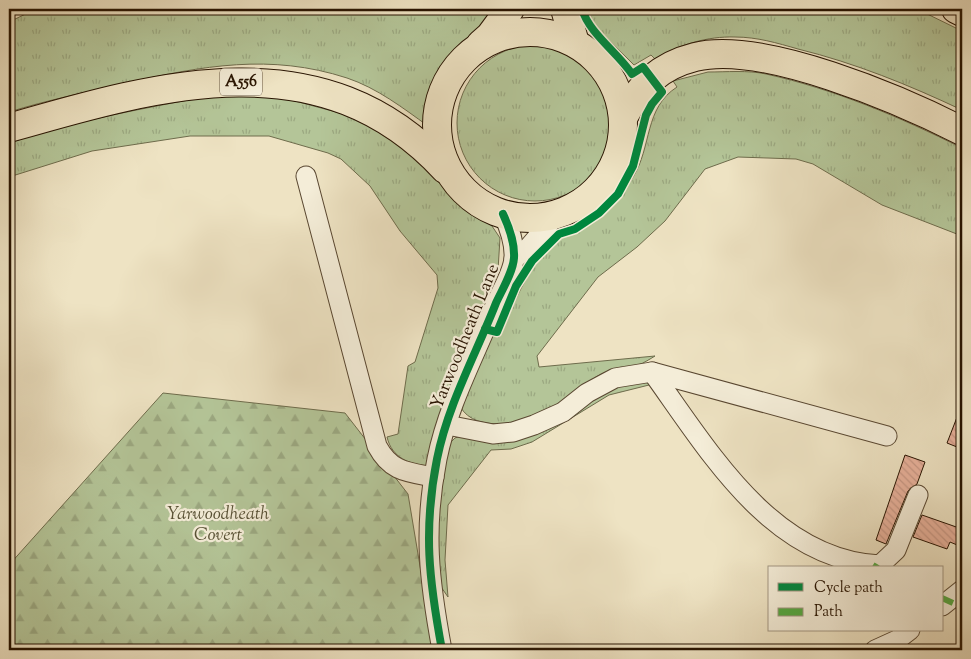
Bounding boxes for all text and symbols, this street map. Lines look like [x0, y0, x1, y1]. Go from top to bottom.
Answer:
road number: A556 [220, 68, 262, 95]
street label: Yarwoodheath Lane [425, 260, 507, 414]
park label: Yarwoodheath Covert [167, 502, 269, 549]
legend [768, 566, 944, 632]
text: Cycle path [814, 578, 883, 599]
text: Path [814, 602, 843, 623]

